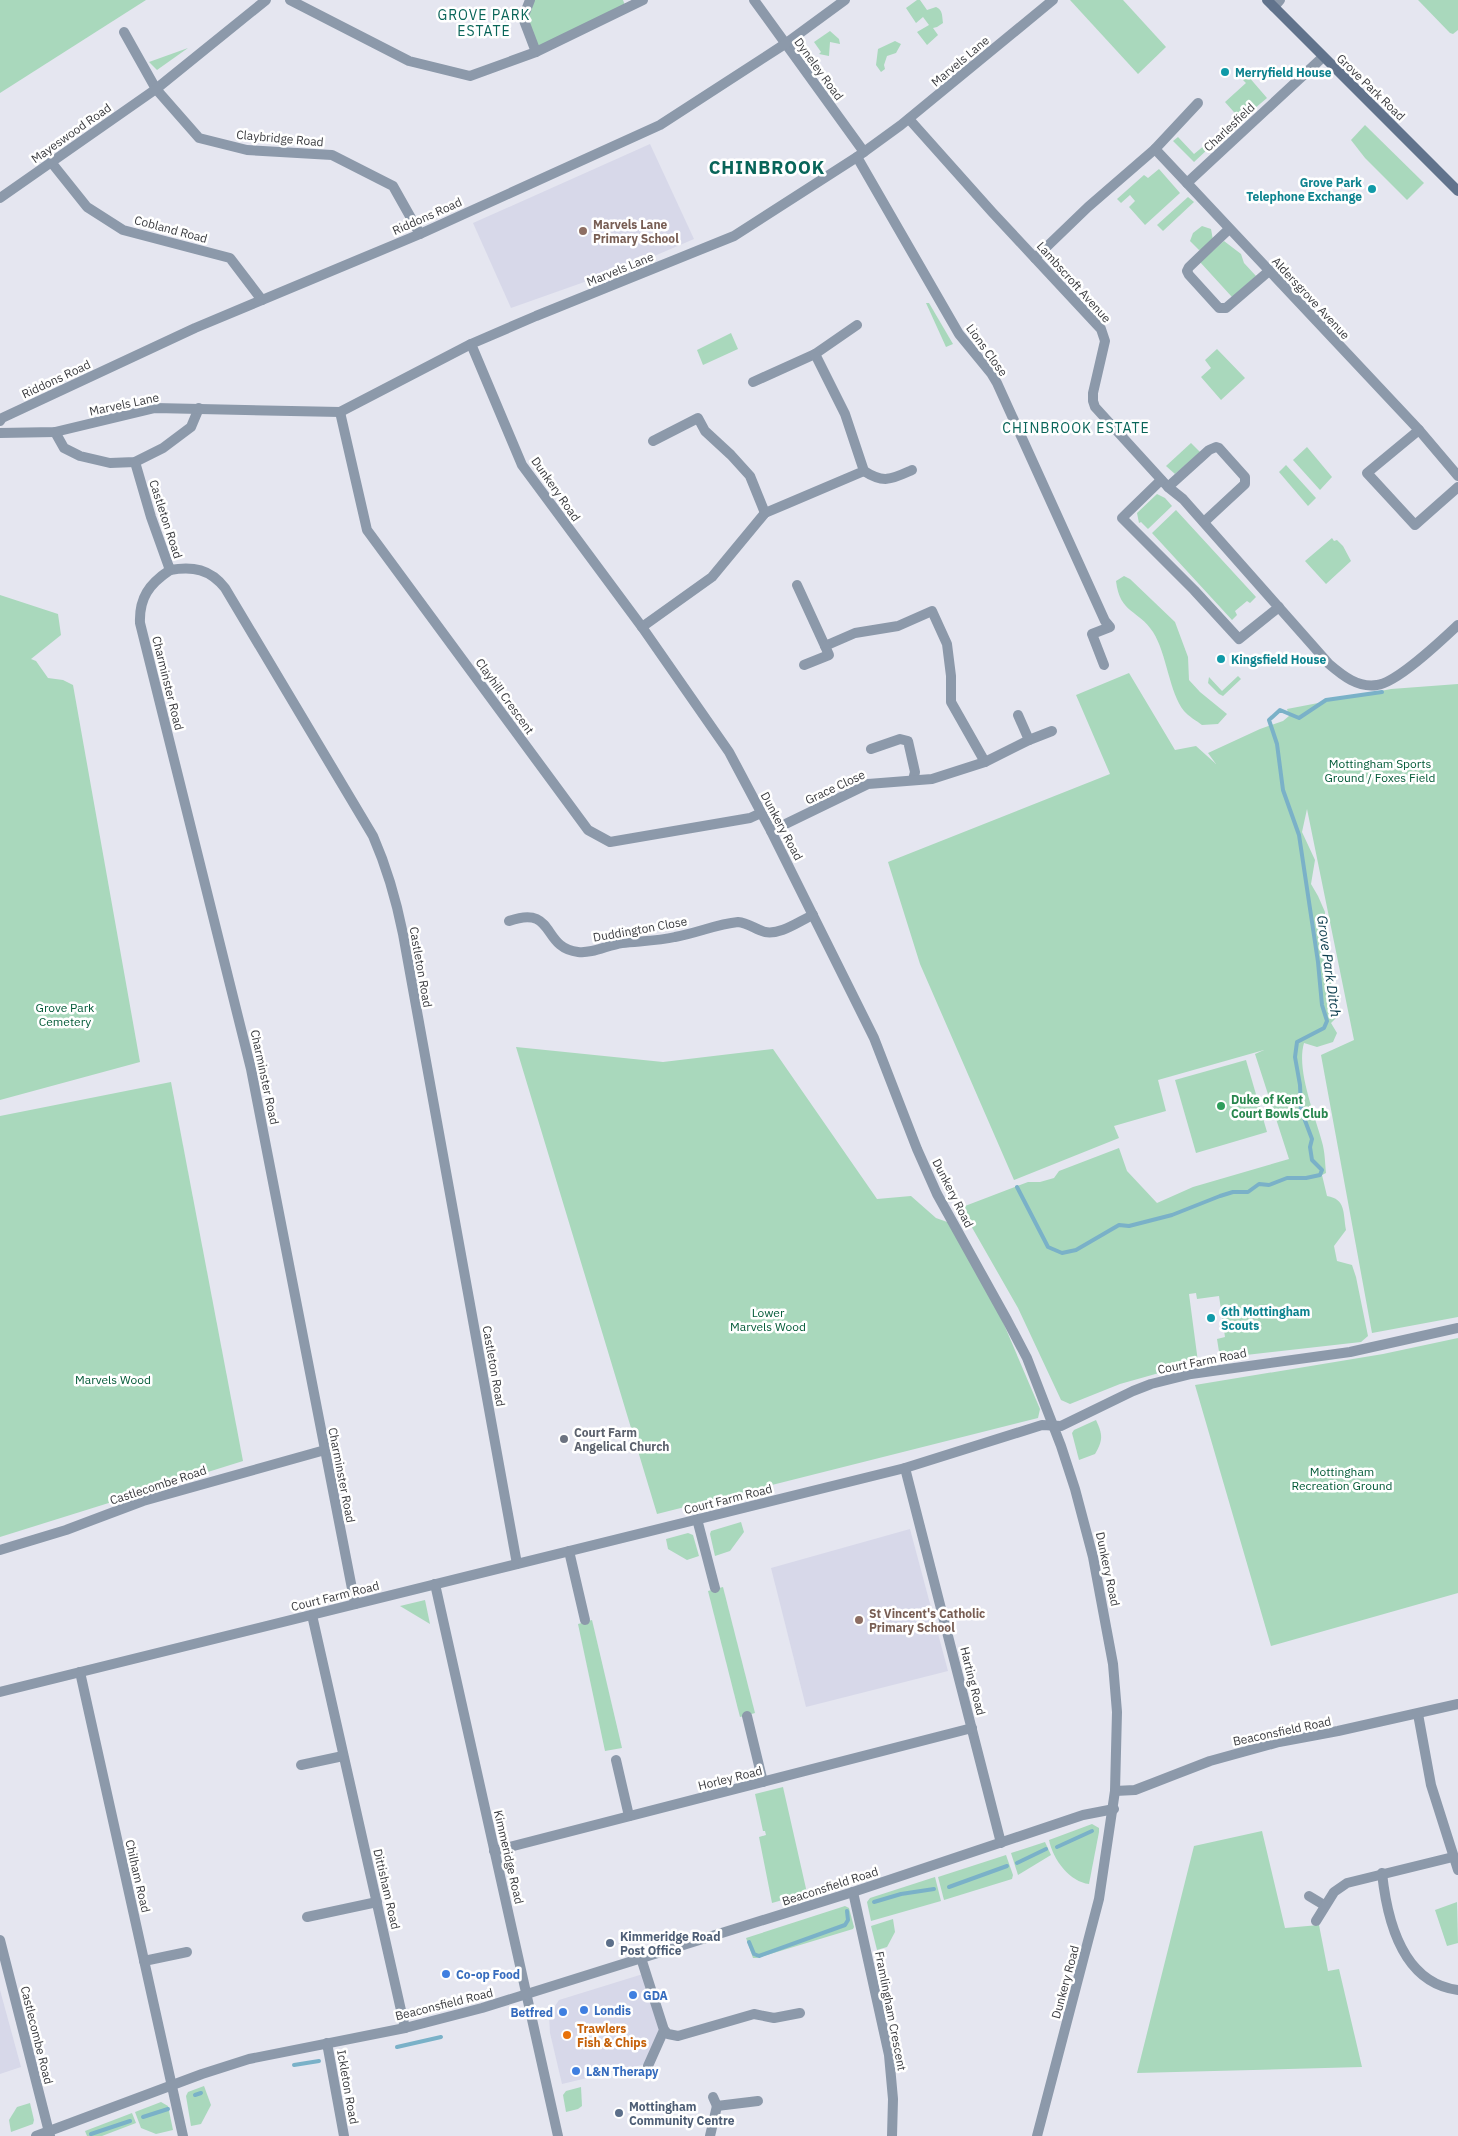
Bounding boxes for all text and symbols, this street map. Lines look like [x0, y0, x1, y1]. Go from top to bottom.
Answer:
district label: GROVE PARK ESTATE [438, 6, 530, 40]
street label: Marvels Lane [928, 32, 992, 90]
street label: Dyneley Road [791, 35, 847, 103]
street label: Grove Park Road [1334, 51, 1408, 123]
place label: Merryfield House [1235, 65, 1332, 80]
marker: Merryfield House [1219, 66, 1231, 78]
street label: Mayeswood Road [28, 100, 114, 166]
street label: Charlesfield [1200, 100, 1258, 154]
street label: Claybridge Road [236, 127, 324, 149]
district label: CHINBROOK [709, 156, 825, 179]
place label: Grove Park Telephone Exchange [1246, 175, 1362, 204]
marker: Grove Park Telephone Exchange [1366, 183, 1378, 195]
street label: Riddons Road [390, 194, 464, 238]
street label: Cobland Road [133, 212, 209, 246]
place label: Marvels Lane Primary School [593, 217, 679, 246]
marker: Marvels Lane Primary School [577, 225, 589, 237]
street label: Lambscroft Avenue [1034, 238, 1115, 326]
street label: Marvels Lane [584, 249, 656, 289]
street label: Aldersgrove Avenue [1269, 254, 1353, 343]
street label: Lions Close [963, 321, 1011, 379]
street label: Riddons Road [19, 356, 93, 402]
street label: Marvels Lane [88, 389, 161, 419]
district label: CHINBROOK ESTATE [1002, 419, 1150, 437]
street label: Dunkery Road [528, 454, 584, 524]
street label: Castleton Road [146, 478, 186, 560]
street label: Charminster Road [149, 634, 187, 732]
place label: Kingsfield House [1231, 652, 1327, 667]
marker: Kingsfield House [1215, 653, 1227, 665]
street label: Clayhill Crescent [472, 655, 538, 737]
park label: Mottingham Sports Ground / Foxes Field [1325, 756, 1435, 785]
street label: Grace Close [803, 766, 868, 807]
street label: Dunkery Road [758, 789, 806, 863]
street label: Duddington Close [592, 913, 689, 945]
water label: Grove Park Ditch [1313, 914, 1345, 1018]
street label: Castleton Road [407, 925, 435, 1009]
park label: Grove Park Cemetery [36, 1000, 95, 1029]
street label: Charminster Road [248, 1028, 282, 1126]
place label: Duke of Kent Court Bowls Club [1231, 1092, 1328, 1121]
marker: Duke of Kent Court Bowls Club [1215, 1100, 1227, 1112]
street label: Dunkery Road [929, 1156, 977, 1230]
place label: 6th Mottingham Scouts [1221, 1304, 1310, 1333]
park label: Lower Marvels Wood [730, 1305, 806, 1334]
marker: 6th Mottingham Scouts [1205, 1312, 1217, 1324]
street label: Castleton Road [480, 1324, 508, 1408]
street label: Court Farm Road [1156, 1345, 1248, 1377]
park label: Marvels Wood [75, 1372, 151, 1387]
place label: Court Farm Angelical Church [574, 1425, 670, 1454]
street label: Charminster Road [325, 1426, 359, 1524]
marker: Court Farm Angelical Church [558, 1433, 570, 1445]
street label: Castlecombe Road [108, 1462, 208, 1508]
park label: Mottingham Recreation Ground [1291, 1464, 1393, 1493]
street label: Court Farm Road [682, 1481, 774, 1517]
street label: Dunkery Road [1093, 1531, 1123, 1607]
street label: Court Farm Road [289, 1578, 381, 1614]
place label: St Vincent's Catholic Primary School [869, 1606, 985, 1635]
marker: St Vincent's Catholic Primary School [853, 1614, 865, 1626]
street label: Harting Road [957, 1645, 989, 1717]
street label: Beaconsfield Road [1231, 1713, 1333, 1749]
street label: Horley Road [696, 1763, 764, 1793]
street label: Kimmeridge Road [491, 1809, 527, 1905]
street label: Chilham Road [122, 1838, 154, 1914]
street label: Dittisham Road [370, 1847, 404, 1931]
street label: Beaconsfield Road [780, 1863, 880, 1909]
place label: Kimmeridge Road Post Office [620, 1929, 721, 1958]
marker: Kimmeridge Road Post Office [604, 1937, 616, 1949]
street label: Dunkery Road [1048, 1944, 1082, 2020]
street label: Framlingham Crescent [872, 1950, 910, 2072]
place label: Co-op Food [456, 1967, 520, 1982]
marker: Co-op Food [440, 1968, 452, 1980]
street label: Castlecombe Road [18, 1984, 56, 2086]
street label: Beaconsfield Road [394, 1985, 494, 2023]
place label: GDA [643, 1988, 668, 2003]
marker: GDA [627, 1989, 639, 2001]
place label: Londis [594, 2003, 631, 2018]
marker: Londis [578, 2004, 590, 2016]
place label: Betfred [510, 2005, 553, 2020]
marker: Betfred [557, 2006, 569, 2018]
place label: Trawlers Fish & Chips [577, 2021, 647, 2050]
marker: Trawlers Fish & Chips [561, 2029, 573, 2041]
street label: Ickleton Road [334, 2049, 362, 2125]
place label: L&N Therapy [586, 2064, 659, 2079]
marker: L&N Therapy [570, 2065, 582, 2077]
place label: Mottingham Community Centre [629, 2099, 735, 2128]
marker: Mottingham Community Centre [613, 2107, 625, 2119]

